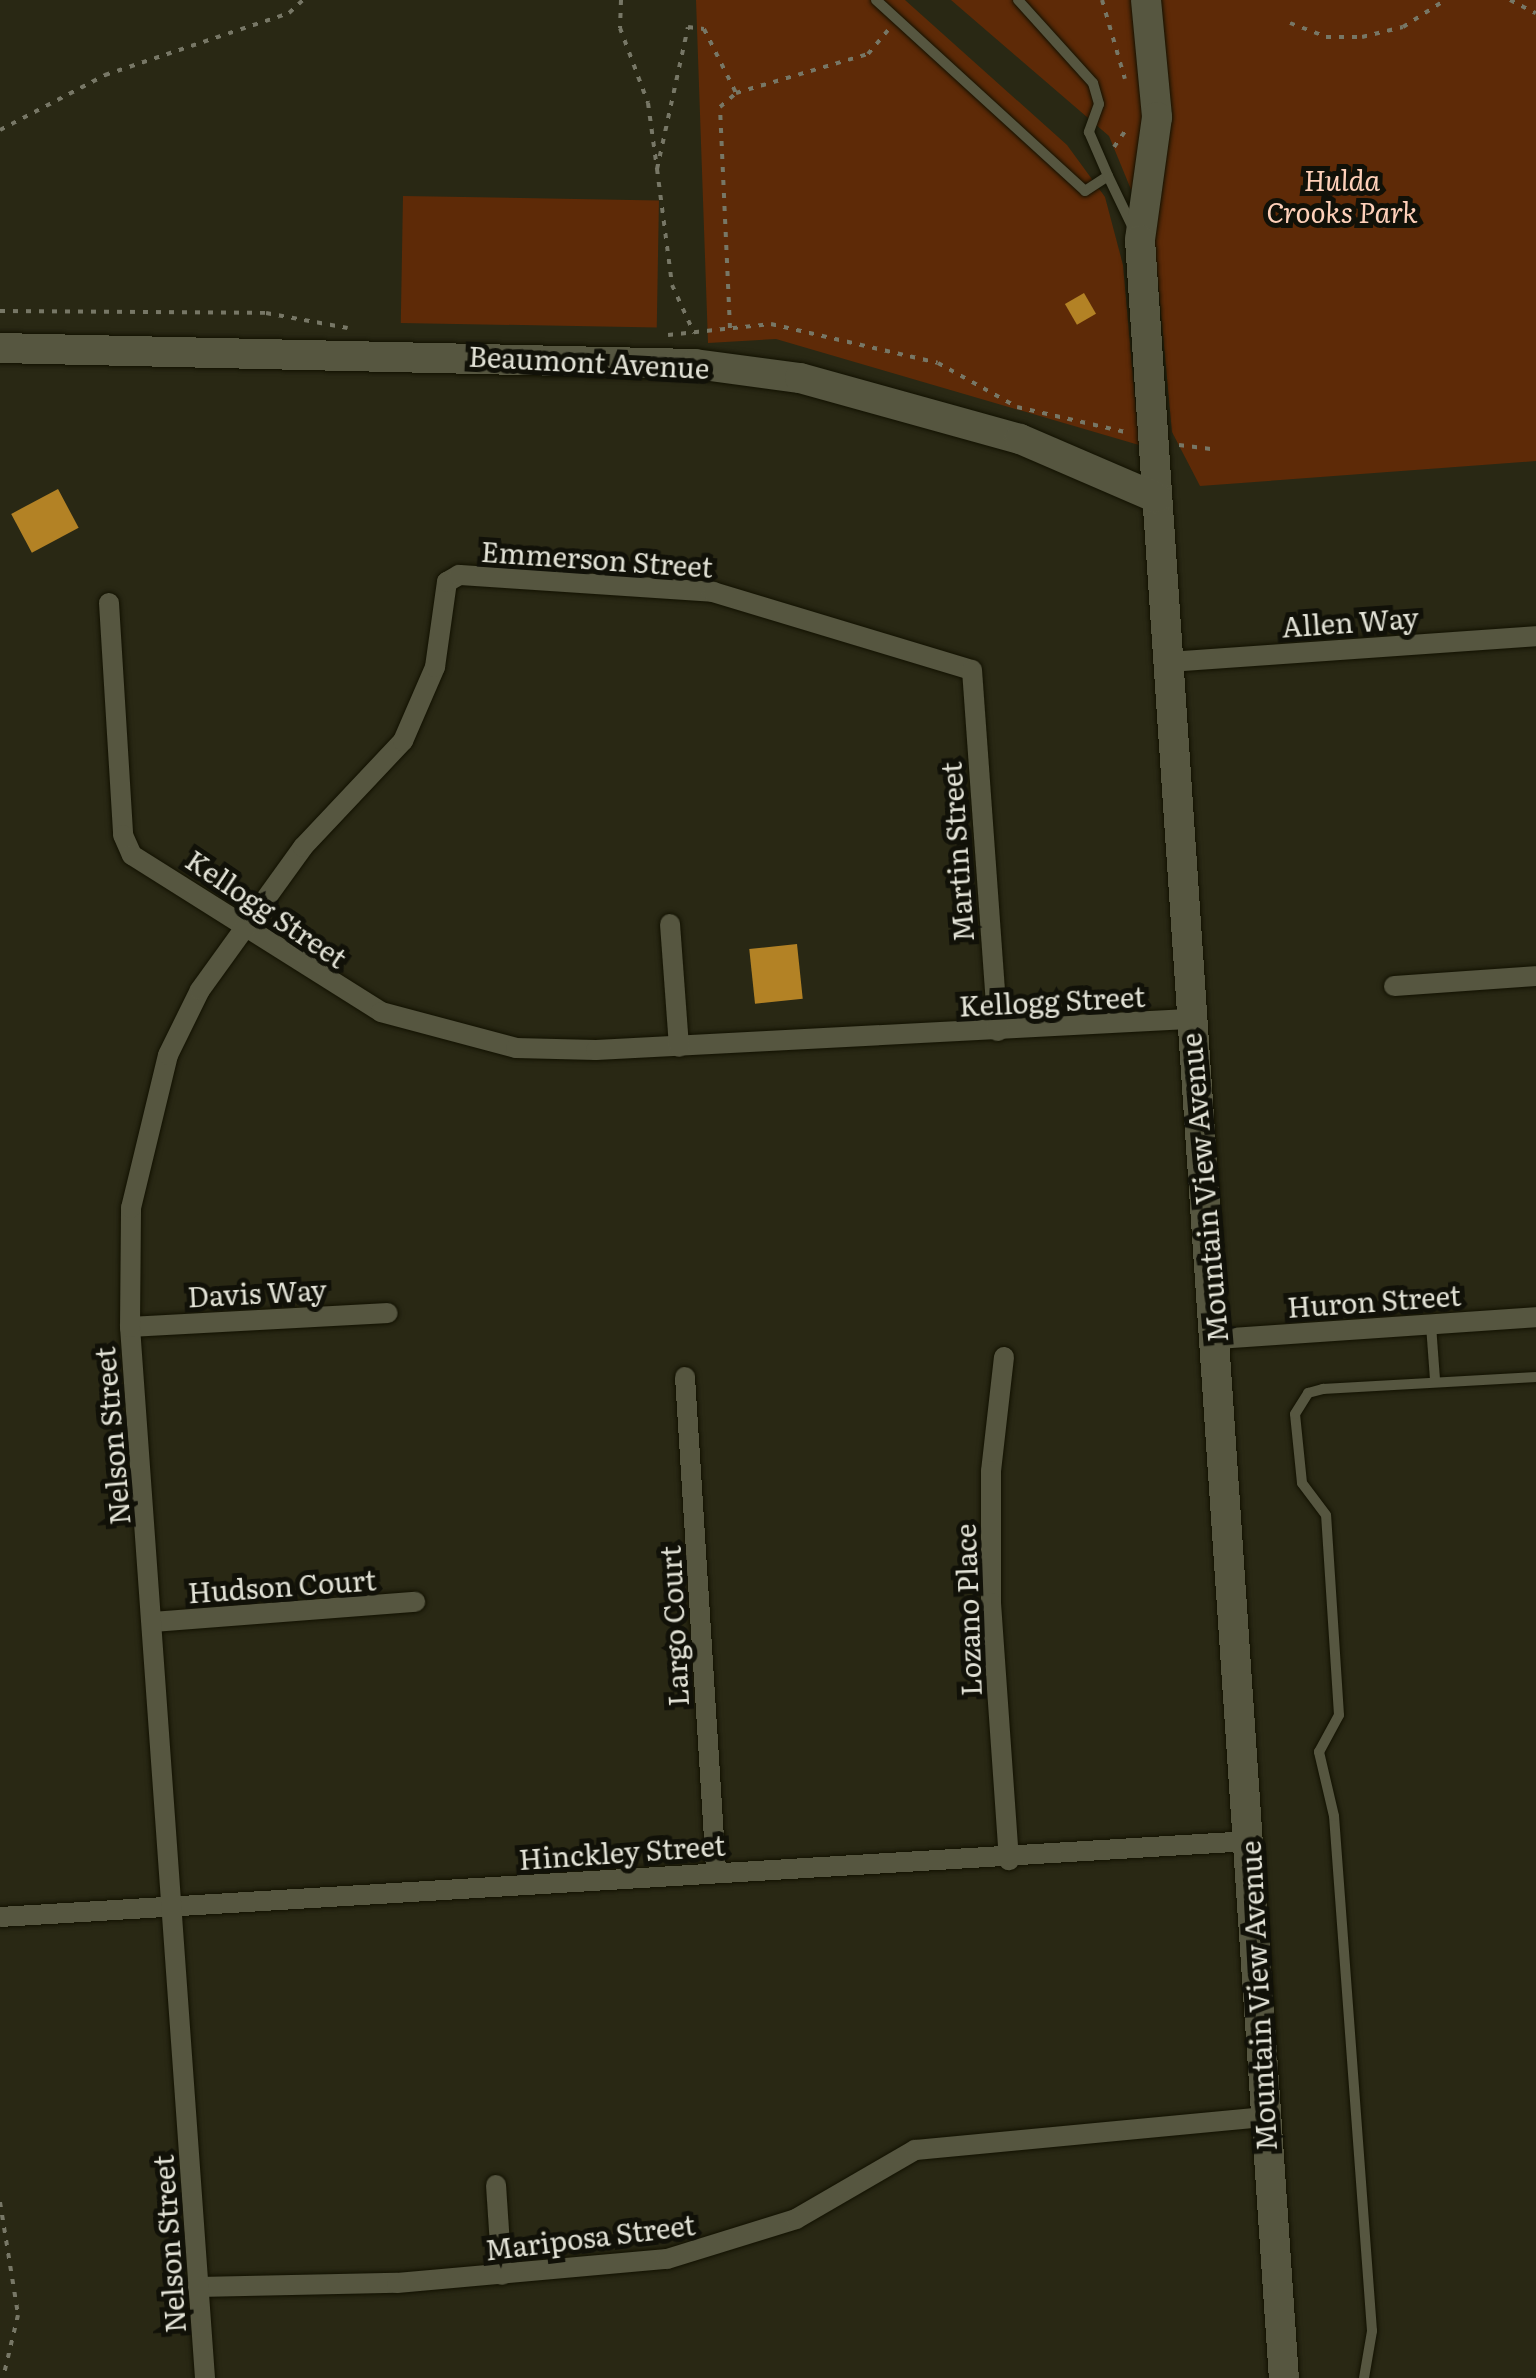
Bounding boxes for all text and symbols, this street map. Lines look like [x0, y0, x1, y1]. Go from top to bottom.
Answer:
park label: Hulda Crooks Park [1266, 162, 1418, 228]
street label: Beaumont Avenue [468, 338, 710, 384]
street label: Emmerson Street [480, 533, 714, 583]
street label: Allen Way [1280, 599, 1420, 643]
street label: Martin Street [933, 761, 979, 943]
street label: Kellogg Street [180, 842, 354, 974]
street label: Kellogg Street [958, 978, 1146, 1022]
street label: Mountain View Avenue [1173, 1032, 1233, 1344]
street label: Davis Way [187, 1272, 327, 1312]
street label: Huron Street [1286, 1277, 1462, 1323]
street label: Nelson Street [86, 1346, 136, 1526]
street label: Lozano Place [947, 1523, 987, 1697]
street label: Largo Court [652, 1545, 694, 1707]
street label: Hudson Court [187, 1562, 377, 1608]
street label: Hinckley Street [518, 1827, 726, 1875]
street label: Mountain View Avenue [1232, 1840, 1282, 2152]
street label: Nelson Street [145, 2154, 191, 2334]
street label: Mariposa Street [483, 2206, 697, 2266]

